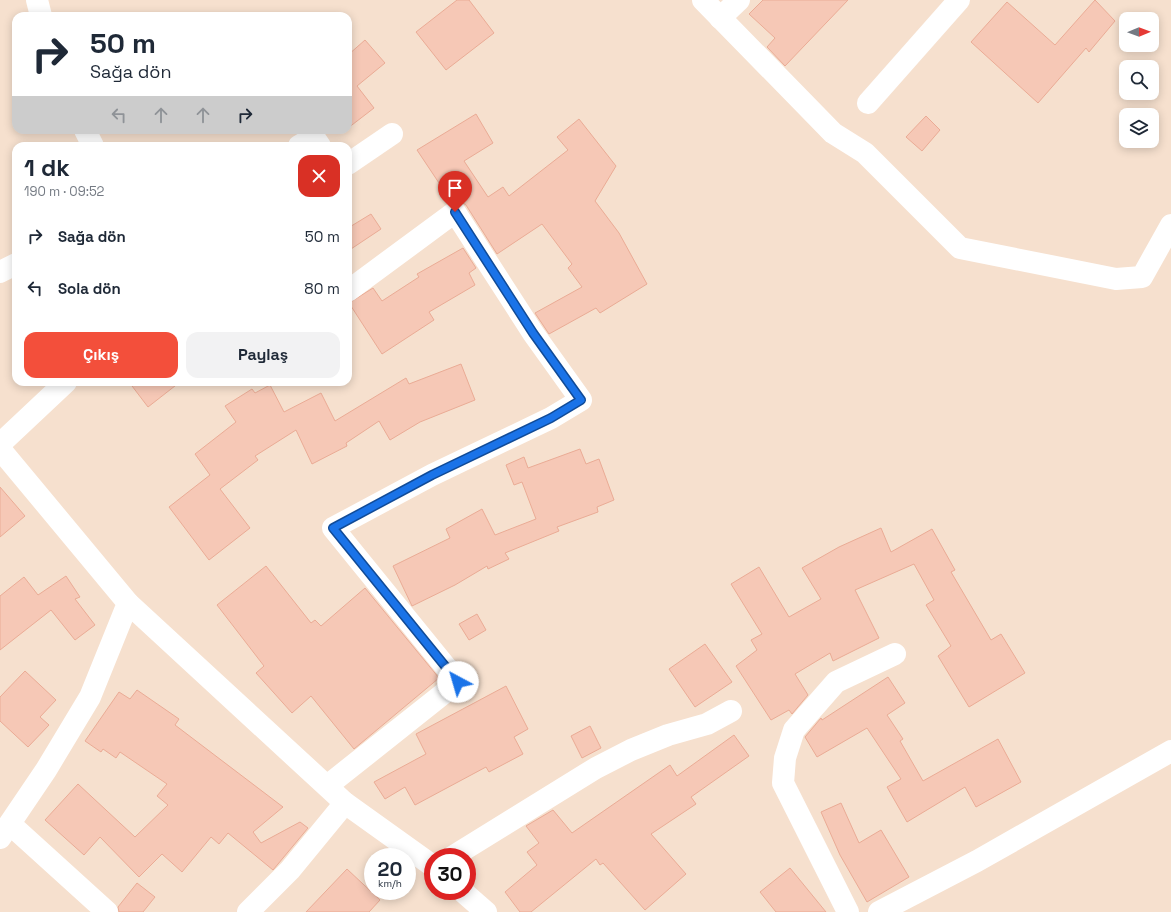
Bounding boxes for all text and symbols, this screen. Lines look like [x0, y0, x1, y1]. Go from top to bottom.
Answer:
north arrow [1119, 12, 1159, 52]
map controls [1119, 12, 1159, 148]
text: 50 m [90, 25, 156, 61]
icon: right [24, 28, 76, 80]
text: Sağa dön [90, 60, 171, 83]
button: search [1119, 60, 1159, 100]
icon: left [108, 104, 130, 126]
icon: ahead [150, 104, 172, 126]
icon: ahead [192, 104, 214, 126]
icon: right [234, 104, 256, 126]
button: layers [1119, 108, 1159, 148]
text: 1 dk [24, 152, 70, 183]
button: close [298, 155, 340, 197]
pin [438, 171, 472, 212]
icon: arrive [444, 177, 466, 199]
text: 190 m · 09:52 [24, 183, 104, 200]
icon: right [24, 225, 46, 247]
text: Sağa dön [58, 227, 126, 246]
text: 50 m [305, 227, 340, 246]
icon: left [24, 277, 46, 299]
text: Sola dön [58, 279, 121, 298]
text: 80 m [304, 279, 340, 298]
button: Çıkış [24, 332, 178, 378]
button: Paylaş [186, 332, 340, 378]
position arrow [437, 661, 479, 703]
speed limit sign: 30 [424, 848, 476, 900]
text: 20 [378, 856, 402, 882]
text: km/h [378, 877, 402, 890]

